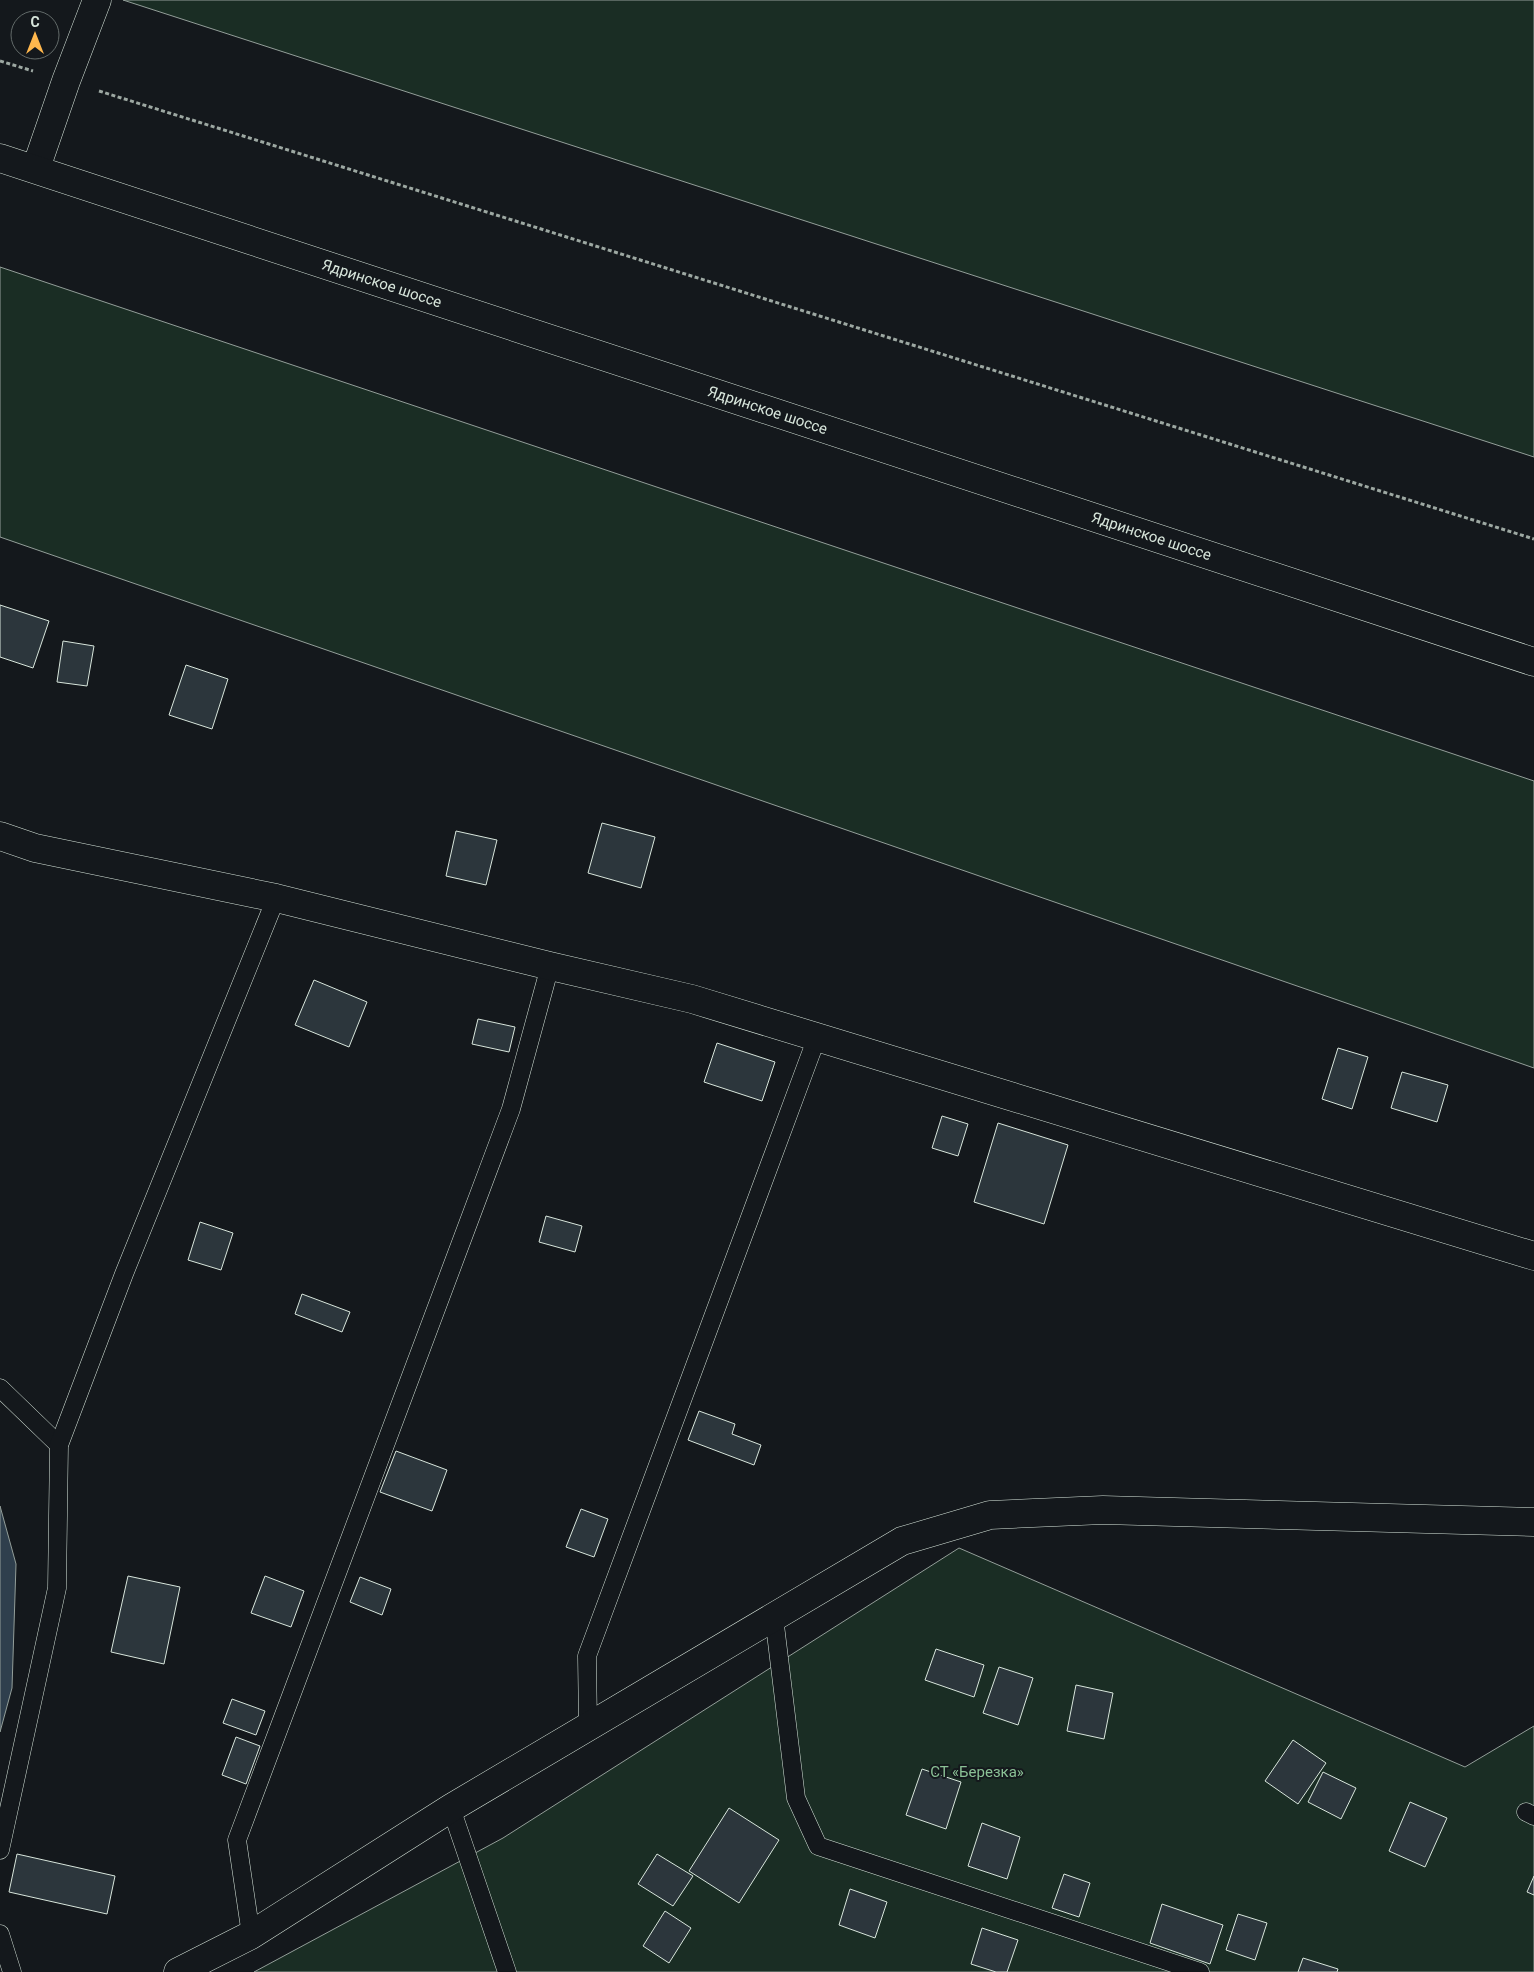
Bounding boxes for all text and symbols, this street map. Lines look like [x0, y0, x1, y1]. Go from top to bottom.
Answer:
north arrow [10, 10, 60, 60]
text: С [30, 14, 40, 30]
street label: Ядринское шоссе [320, 255, 444, 312]
street label: Ядринское шоссе [706, 382, 830, 438]
street label: Ядринское шоссе [1089, 508, 1214, 564]
park label: СТ «Березка» [930, 1763, 1024, 1781]

